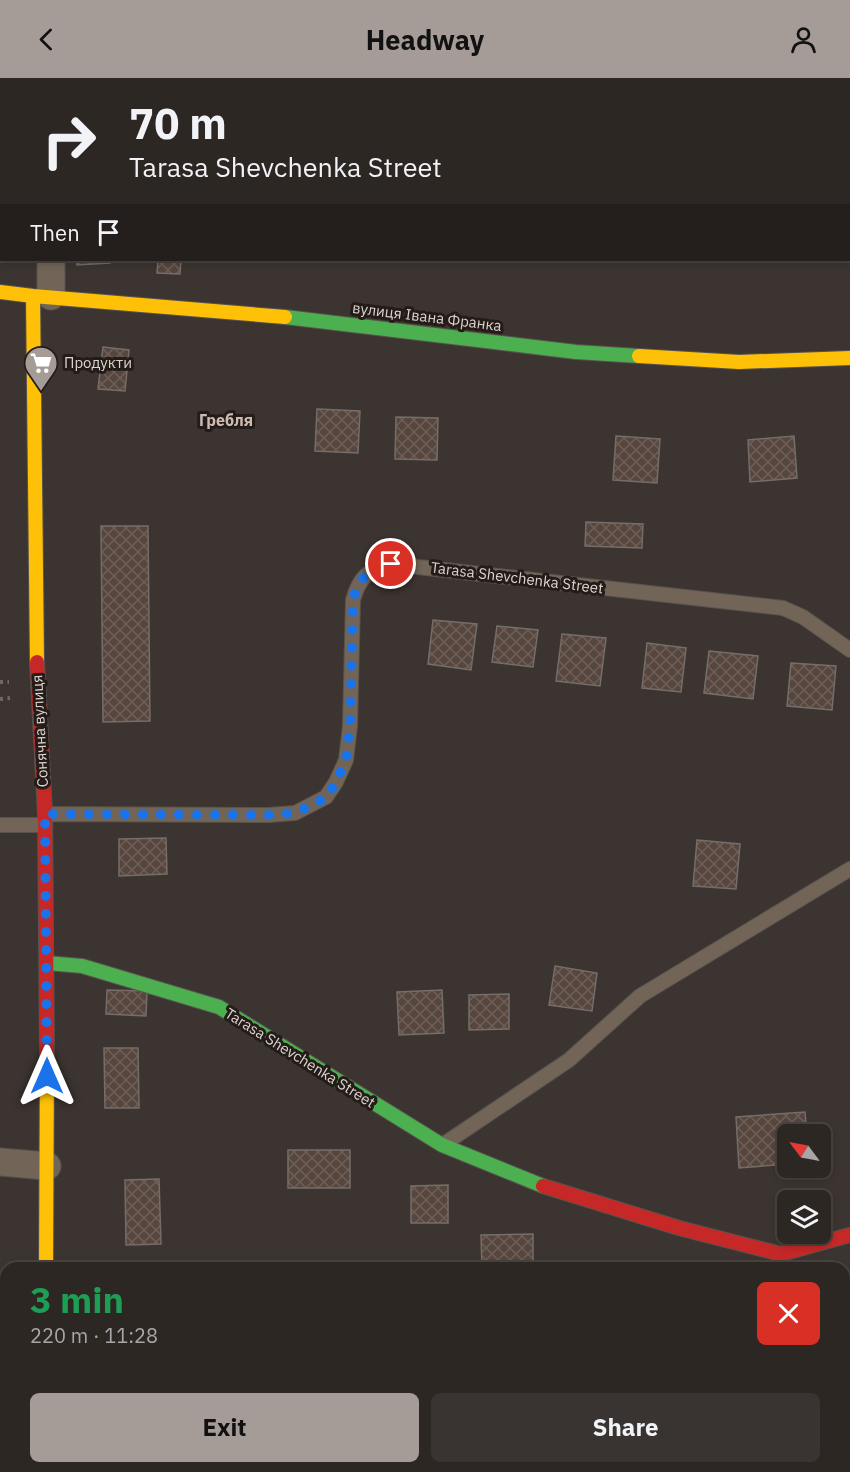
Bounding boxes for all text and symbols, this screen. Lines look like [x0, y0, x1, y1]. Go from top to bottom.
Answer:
text: Headway [366, 22, 484, 57]
icon: back [30, 23, 63, 56]
icon: person [787, 23, 820, 56]
text: 70 m [129, 96, 227, 151]
icon: right [30, 102, 108, 180]
text: Tarasa Shevchenka Street [129, 149, 442, 184]
icon: arrive [92, 216, 125, 249]
text: Then [30, 218, 80, 247]
street label: вулиця Івана Франка [351, 298, 503, 335]
supermarket icon: Продукти [23, 345, 59, 392]
place label: Продукти [64, 353, 132, 372]
district label: Гребля [199, 410, 253, 430]
pin [365, 538, 416, 589]
icon: arrive [374, 547, 407, 580]
street label: Tarasa Shevchenka Street [430, 557, 604, 598]
street label: Сонячна вулиця [27, 674, 52, 788]
street label: Tarasa Shevchenka Street [222, 1003, 379, 1112]
position arrow [15, 1044, 79, 1108]
north arrow [777, 1124, 831, 1178]
map controls [777, 1124, 831, 1244]
button: layers [777, 1190, 831, 1244]
text: 3 min [30, 1276, 124, 1323]
button: close [757, 1282, 820, 1345]
text: 220 m · 11:28 [30, 1322, 158, 1349]
button: Exit [30, 1393, 419, 1462]
button: Share [431, 1393, 820, 1462]

